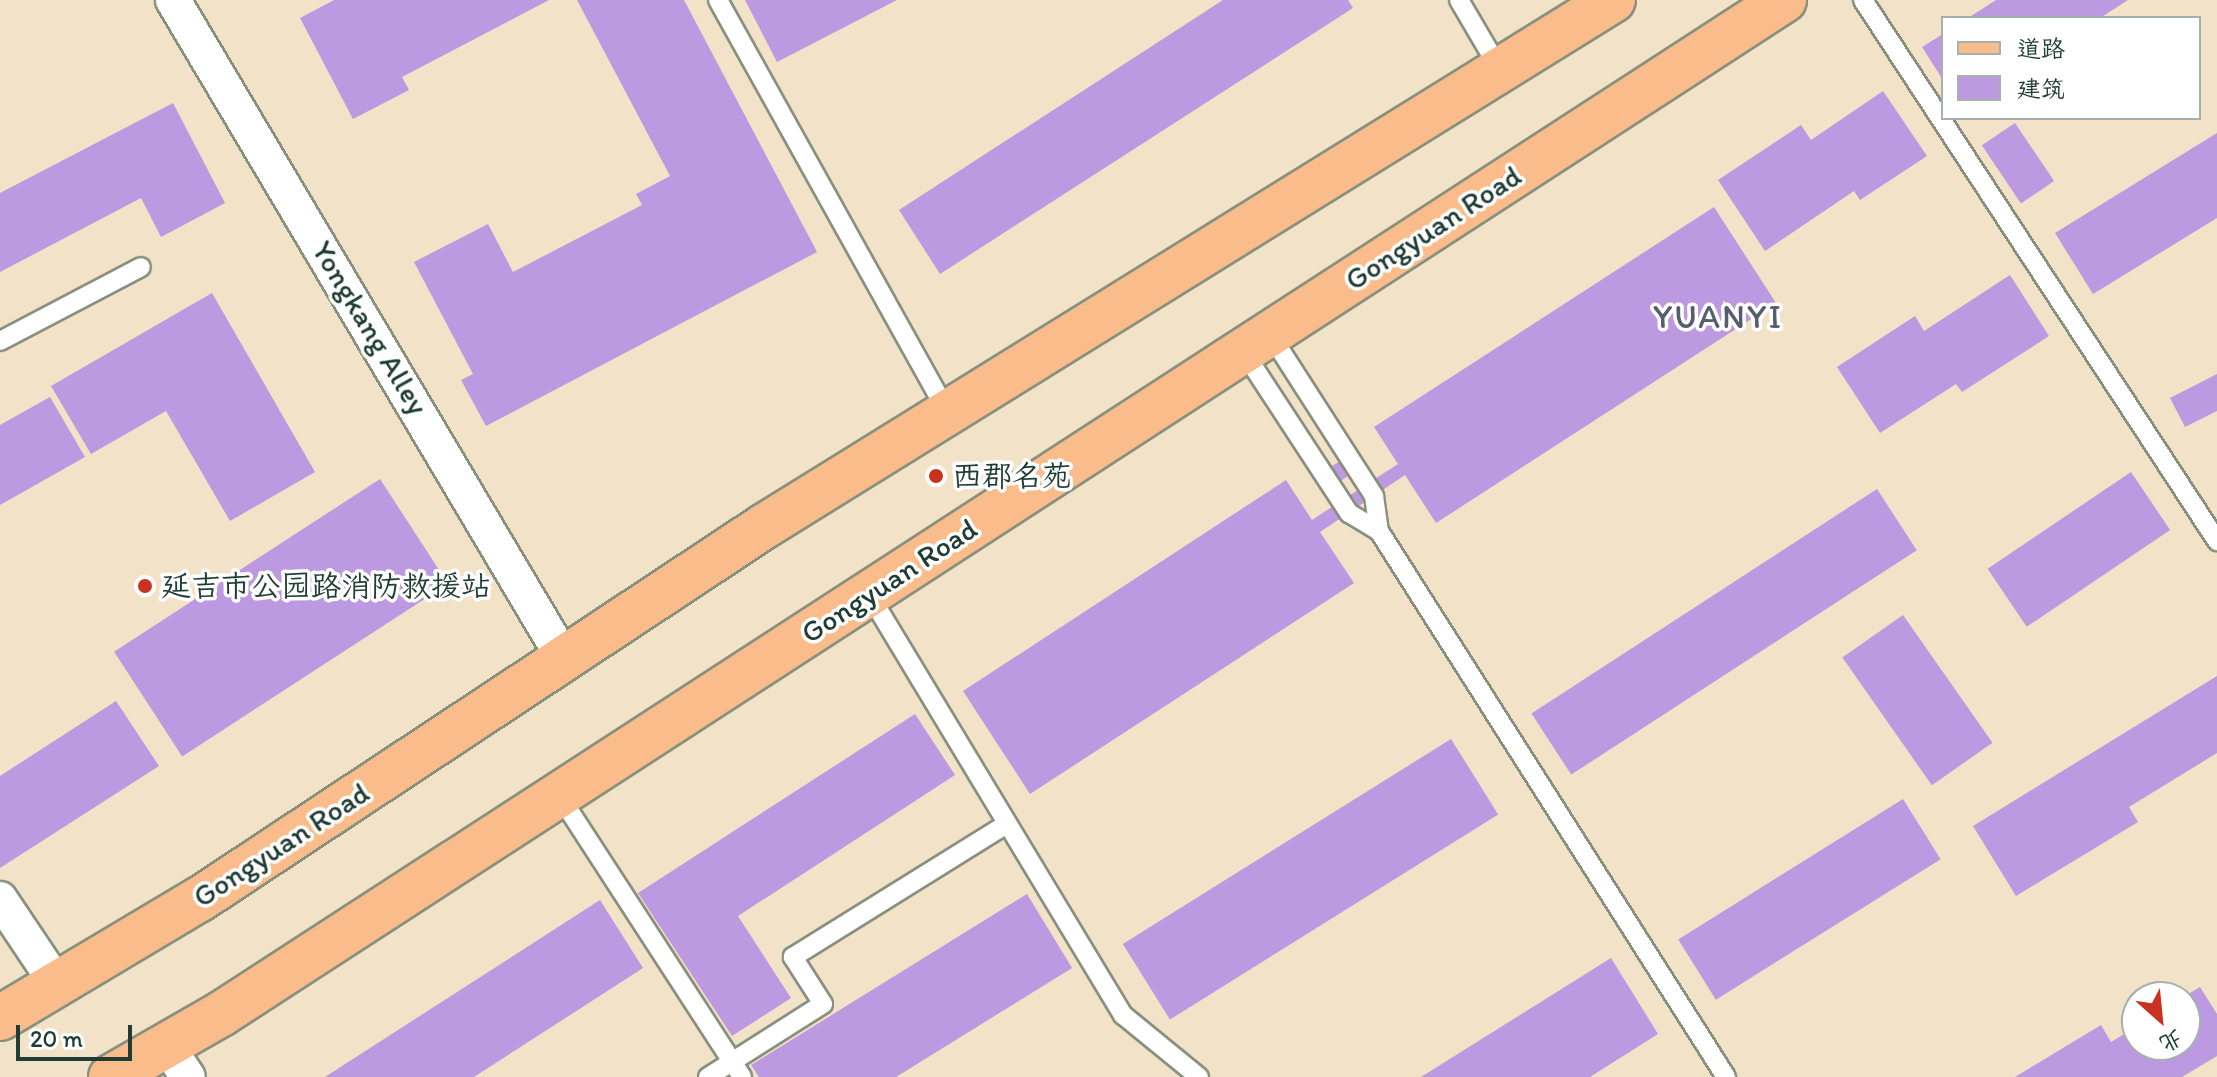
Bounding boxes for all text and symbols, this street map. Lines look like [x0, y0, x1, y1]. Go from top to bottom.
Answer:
legend [1941, 16, 2201, 120]
text: 道路 [2017, 34, 2065, 63]
text: 建筑 [2017, 74, 2065, 103]
street label: Gongyuan Road [1338, 158, 1528, 298]
street label: Yongkang Alley [304, 234, 436, 422]
district label: YUANYI [1653, 297, 1783, 337]
place label: 西郡名苑 [952, 458, 1072, 494]
marker: 西郡名苑 [927, 467, 945, 485]
street label: Gongyuan Road [794, 511, 984, 651]
place label: 延吉市公园路消防救援站 [161, 568, 491, 604]
marker: 延吉市公园路消防救援站 [136, 577, 154, 595]
street label: Gongyuan Road [186, 775, 376, 915]
north arrow [2121, 981, 2201, 1061]
scale bar [20, 1009, 136, 1059]
text: 20 m [30, 1024, 83, 1053]
text: 北 [2155, 1024, 2187, 1058]

